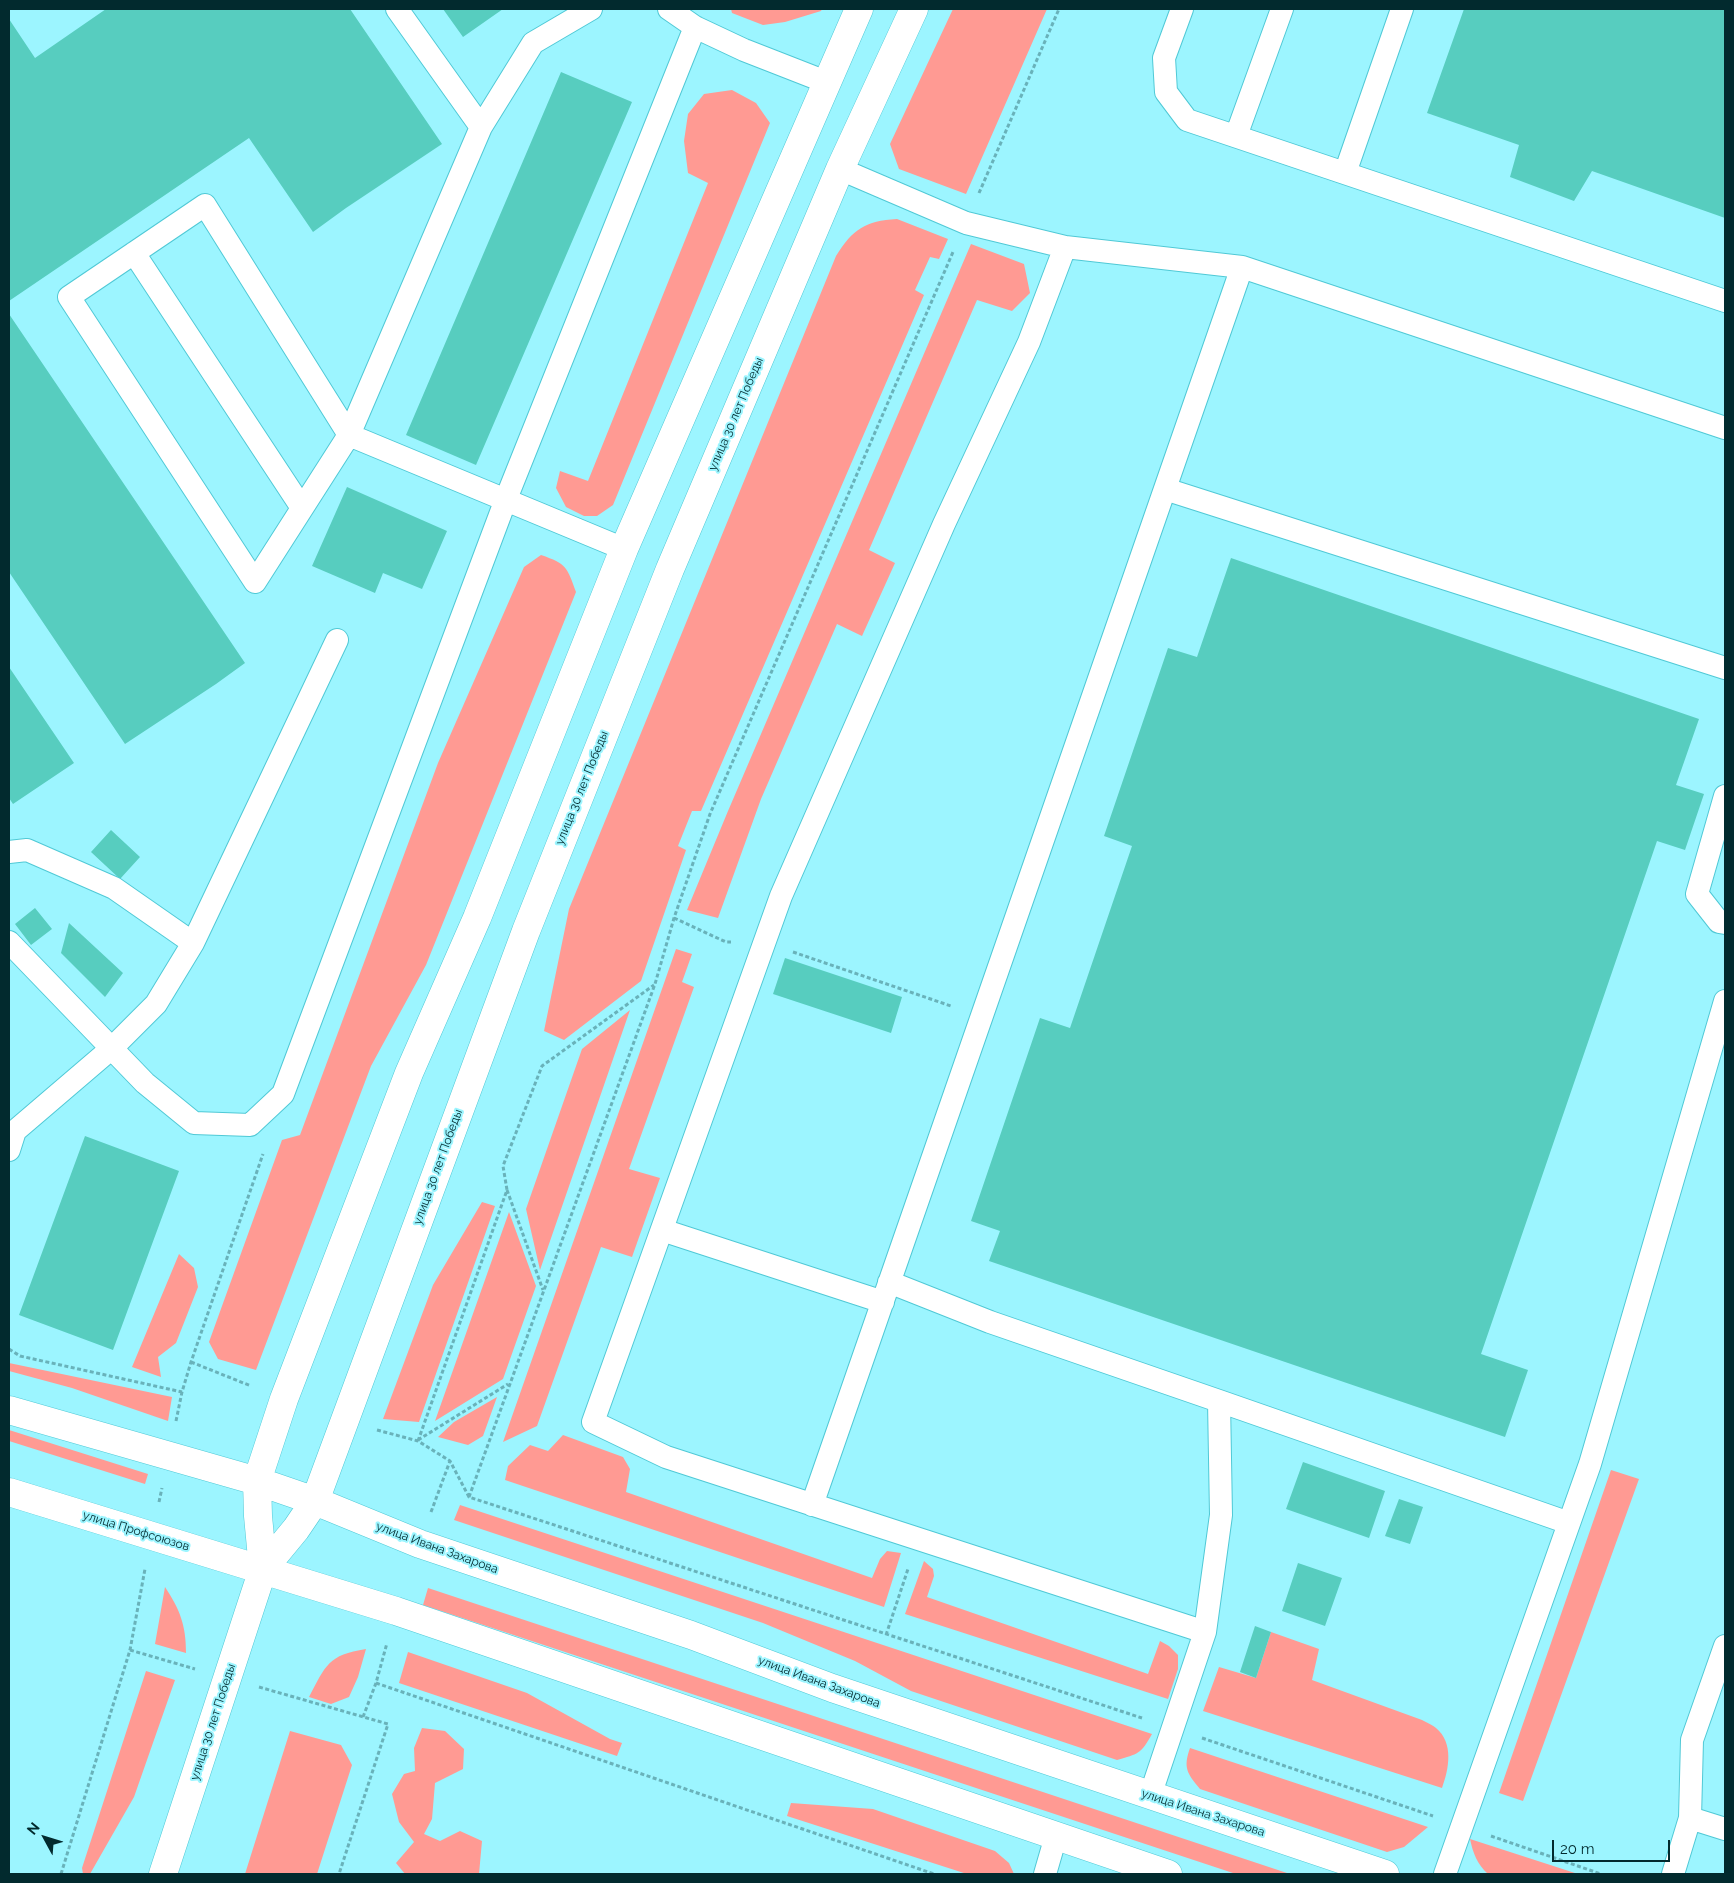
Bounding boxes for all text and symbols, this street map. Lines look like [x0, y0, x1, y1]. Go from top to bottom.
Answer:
street label: улица 30 лет Победы [706, 355, 766, 473]
street label: улица 30 лет Победы [553, 729, 611, 847]
street label: улица 30 лет Победы [410, 1107, 466, 1227]
street label: улица Профсоюзов [81, 1508, 191, 1554]
street label: улица Ивана Захарова [374, 1519, 500, 1577]
street label: улица Ивана Захарова [756, 1653, 882, 1711]
street label: улица 30 лет Победы [187, 1662, 239, 1782]
street label: улица Ивана Захарова [1140, 1786, 1266, 1840]
north arrow [20, 1813, 70, 1863]
text: N [24, 1819, 43, 1838]
scale bar [1554, 1830, 1672, 1862]
text: 20 m [1560, 1840, 1595, 1858]

